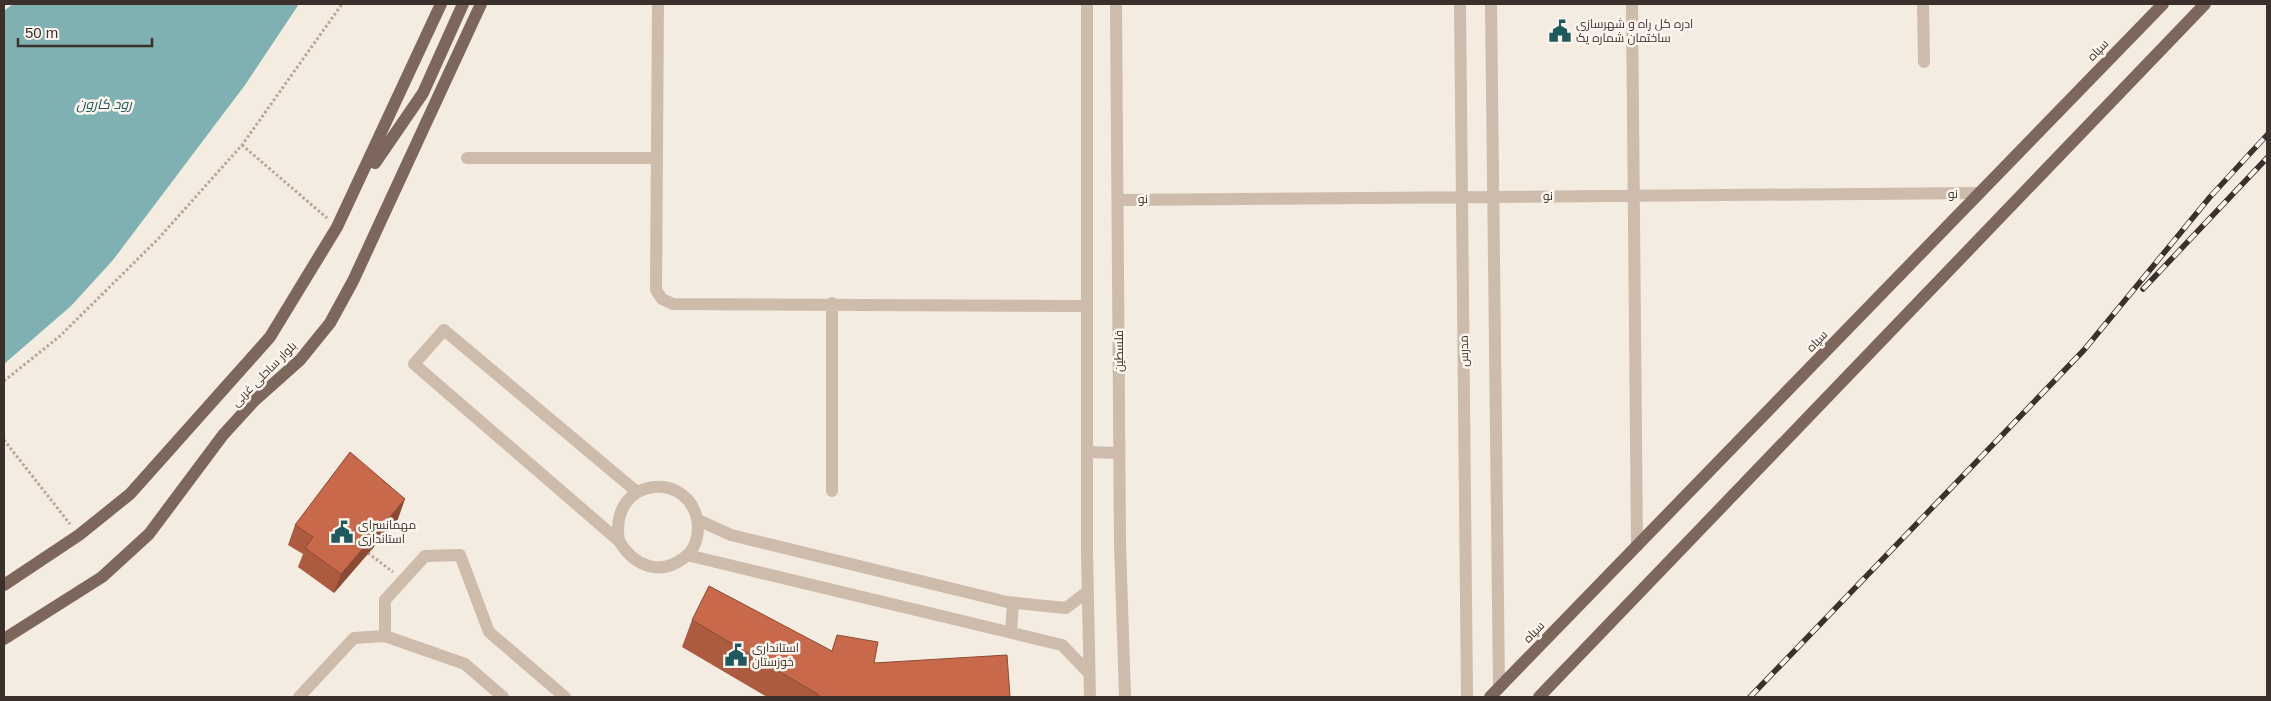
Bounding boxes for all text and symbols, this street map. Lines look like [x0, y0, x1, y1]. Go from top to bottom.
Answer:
scale bar [18, 15, 151, 47]
place label: ادره کل راه و شهرسازی ساختمان شماره یک [1576, 17, 1693, 45]
public building icon: ادره کل راه و شهرسازی ساختمان شماره یک [1547, 18, 1573, 44]
text: 50 m [25, 24, 58, 41]
street label: سپاه [2085, 36, 2112, 64]
water label: رود کارون [76, 96, 133, 113]
street label: نو [1948, 187, 1958, 201]
street label: نو [1543, 189, 1553, 203]
street label: نو [1138, 192, 1148, 206]
street label: سپاه [1804, 327, 1831, 355]
street label: فلسطین [1112, 330, 1126, 372]
street label: مدرس [1457, 335, 1471, 367]
street label: بلوار ساحلی غربی [229, 339, 299, 409]
place label: مهمانسرای استانداری [358, 518, 416, 546]
public building icon: مهمانسرای استانداری [329, 519, 355, 545]
street label: سپاه [1521, 618, 1548, 646]
place label: استانداری خوزستان [752, 641, 799, 669]
public building icon: استانداری خوزستان [723, 642, 749, 668]

